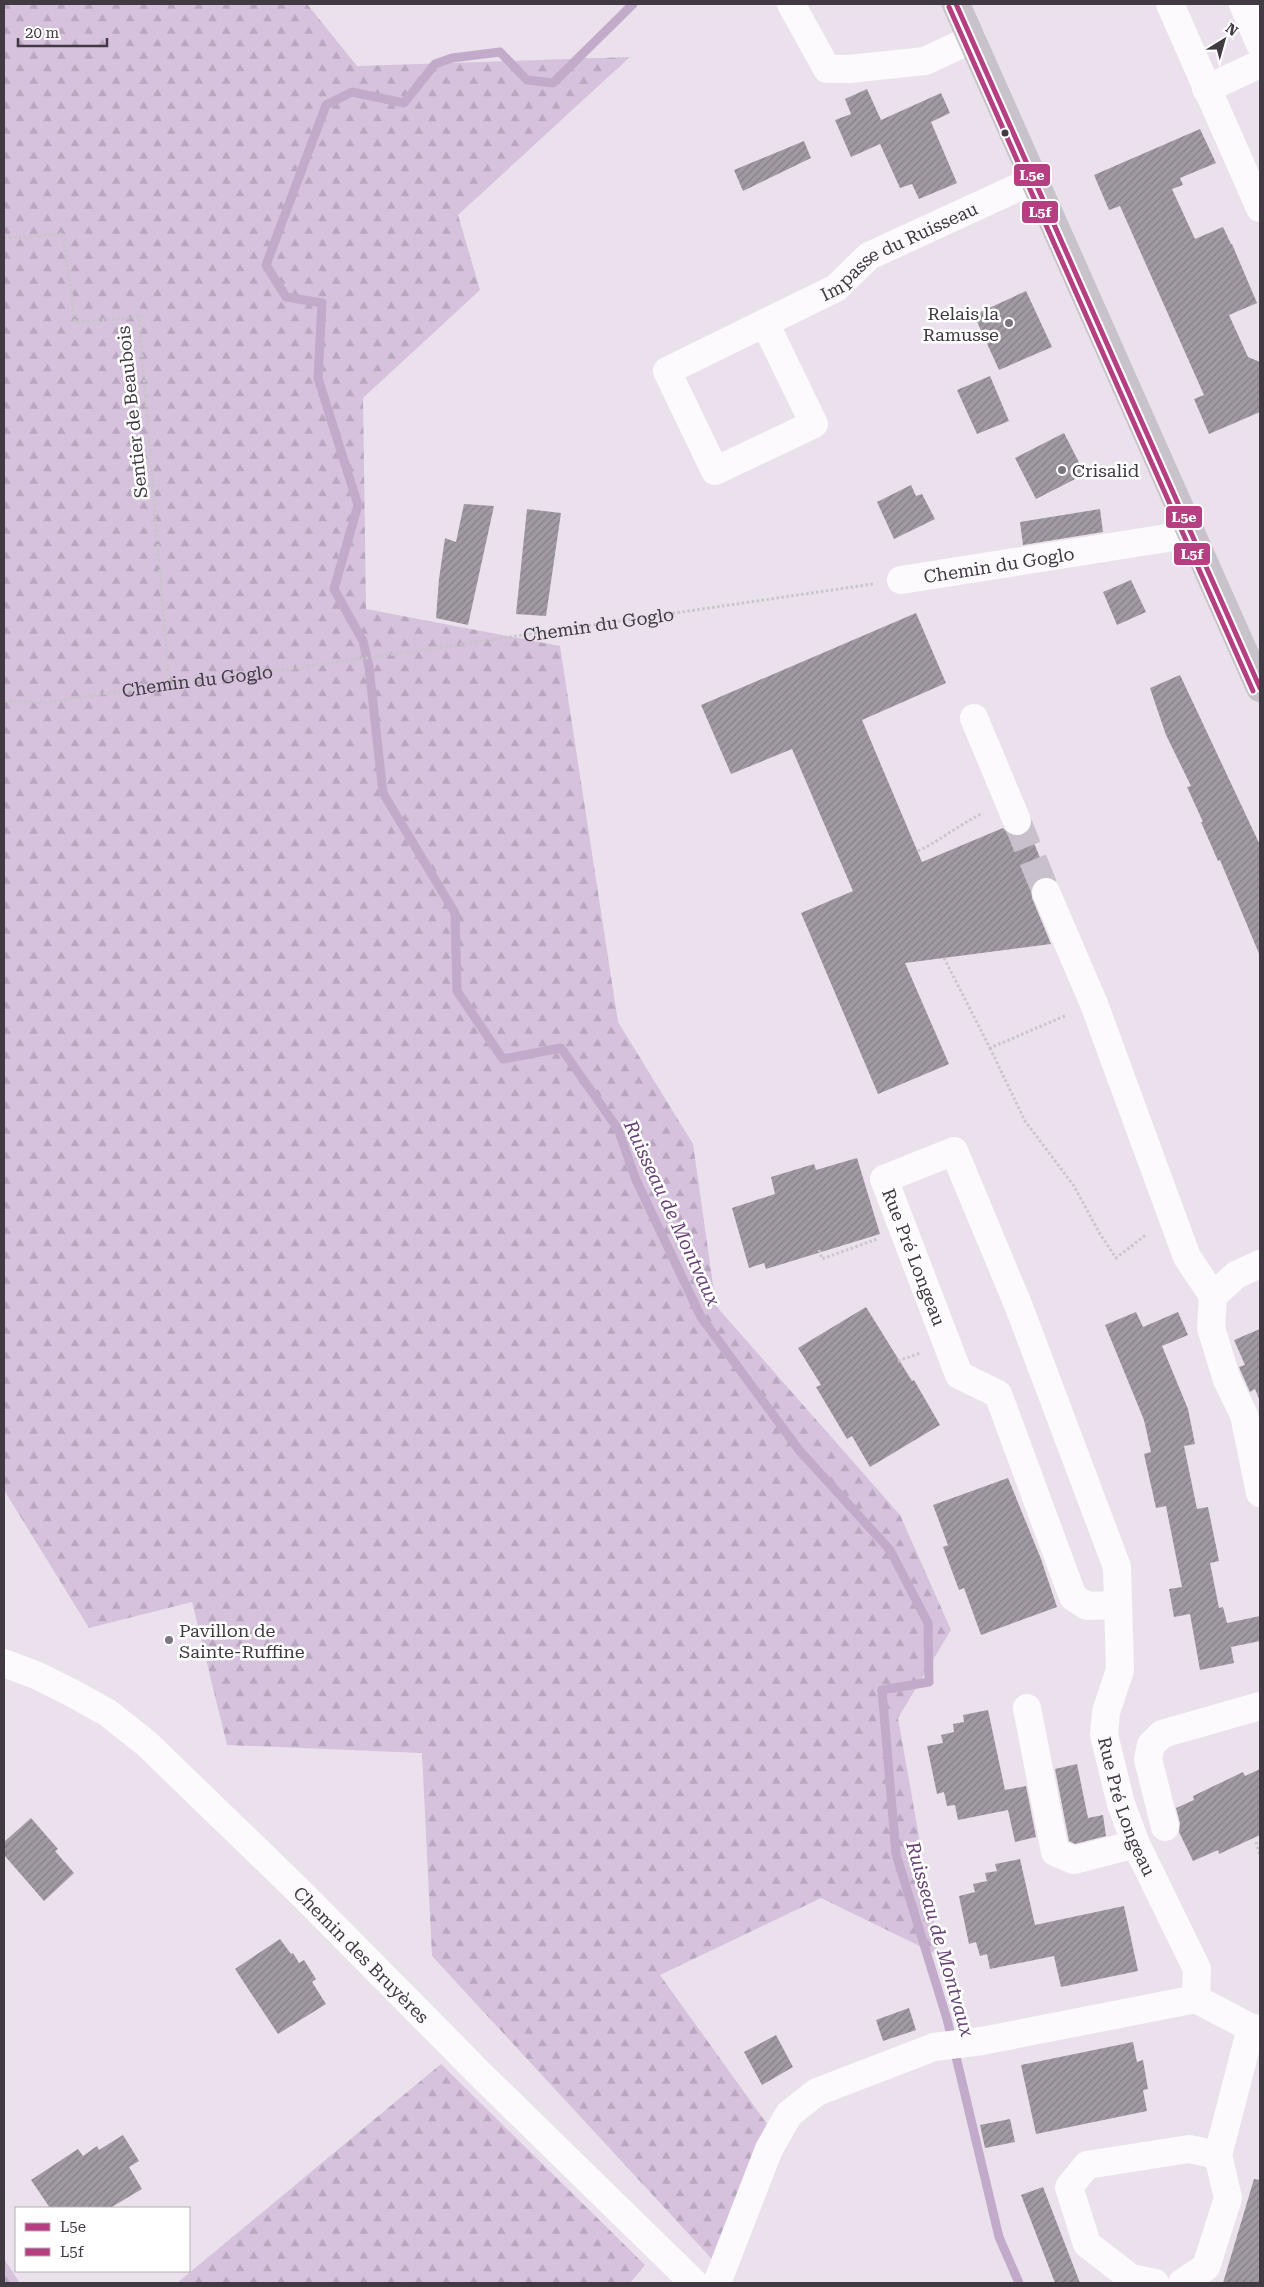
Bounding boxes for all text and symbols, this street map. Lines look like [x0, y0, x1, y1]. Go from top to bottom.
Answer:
scale bar [18, 15, 106, 47]
north arrow [1199, 15, 1249, 65]
text: N [1223, 20, 1241, 39]
text: 20 m [25, 24, 60, 42]
unlabelled marker [1000, 128, 1010, 138]
line badge: L5e [1013, 163, 1051, 187]
text: L5e [1020, 167, 1045, 183]
street label: Impasse du Ruisseau [817, 197, 981, 305]
line badge: L5f [1021, 200, 1059, 224]
text: L5f [1029, 204, 1052, 220]
place label: Relais la Ramusse [923, 303, 999, 345]
marker: Relais la Ramusse [1003, 317, 1015, 329]
street label: Sentier de Beaubois [113, 325, 151, 499]
place label: Crisalid [1072, 460, 1140, 481]
marker: Crisalid [1056, 464, 1068, 476]
line badge: L5e [1165, 505, 1203, 529]
text: L5e [1172, 509, 1197, 525]
street label: Chemin du Goglo [922, 542, 1076, 587]
line badge: L5f [1173, 542, 1211, 566]
text: L5f [1181, 546, 1204, 562]
street label: Chemin du Goglo [521, 603, 675, 646]
street label: Chemin du Goglo [120, 660, 274, 701]
water label: Ruisseau de Montvaux [618, 1116, 725, 1310]
street label: Rue Pré Longeau [878, 1185, 950, 1329]
place label: Pavillon de Sainte-Ruffine [179, 1620, 305, 1662]
marker: Pavillon de Sainte-Ruffine [163, 1634, 175, 1646]
street label: Rue Pré Longeau [1094, 1735, 1160, 1879]
water label: Ruisseau de Montvaux [901, 1838, 979, 2040]
street label: Chemin des Bruyères [290, 1882, 434, 2027]
legend [15, 2207, 190, 2272]
text: L5e [60, 2218, 86, 2236]
text: L5f [60, 2243, 85, 2261]

